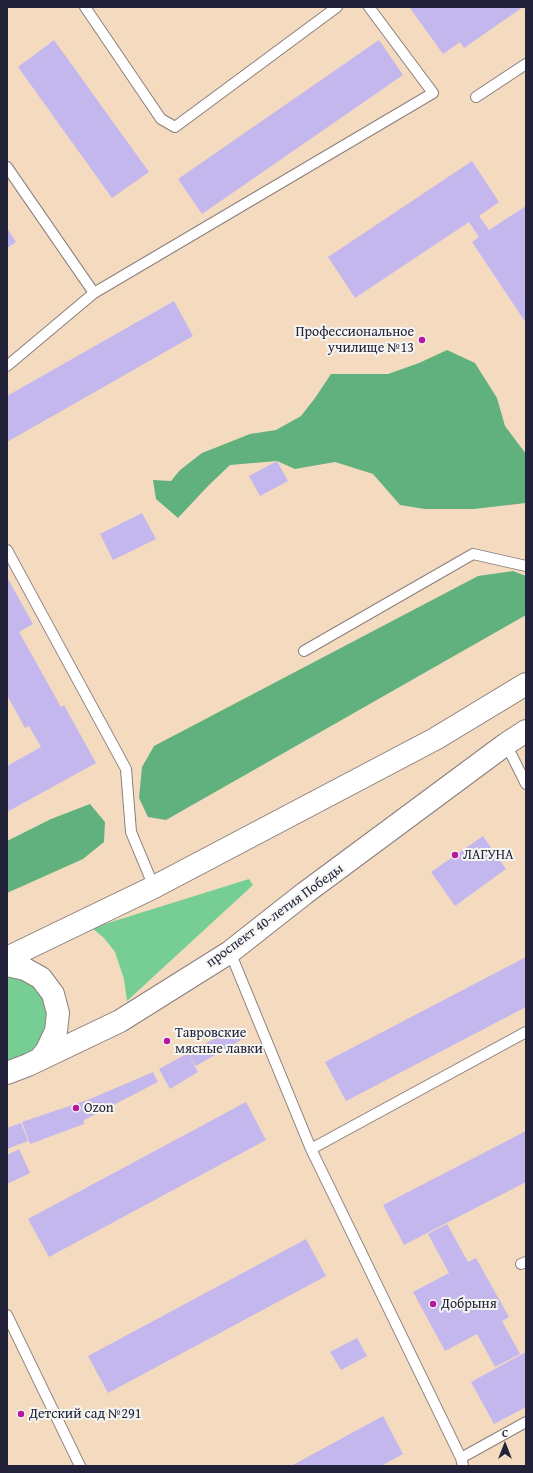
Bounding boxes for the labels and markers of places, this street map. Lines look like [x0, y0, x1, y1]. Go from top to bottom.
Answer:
place label: Профессиональное училище №13 [296, 324, 414, 356]
marker: Профессиональное училище №13 [417, 335, 427, 345]
place label: ЛАГУНА [463, 847, 513, 863]
marker: ЛАГУНА [450, 850, 460, 860]
place label: Тавровские мясные лавки [175, 1025, 263, 1058]
marker: Тавровские мясные лавки [162, 1036, 172, 1046]
place label: Ozon [84, 1100, 114, 1116]
marker: Ozon [71, 1103, 81, 1113]
place label: Добрыня [441, 1296, 497, 1312]
marker: Добрыня [428, 1299, 438, 1309]
place label: Детский сад №291 [29, 1406, 142, 1422]
marker: Детский сад №291 [16, 1409, 26, 1419]

